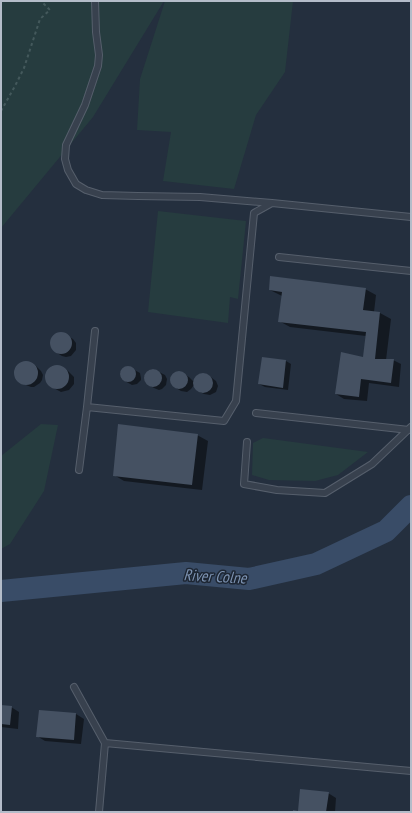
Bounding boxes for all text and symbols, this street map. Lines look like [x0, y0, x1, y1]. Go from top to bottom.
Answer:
water label: River Colne [183, 564, 248, 588]

